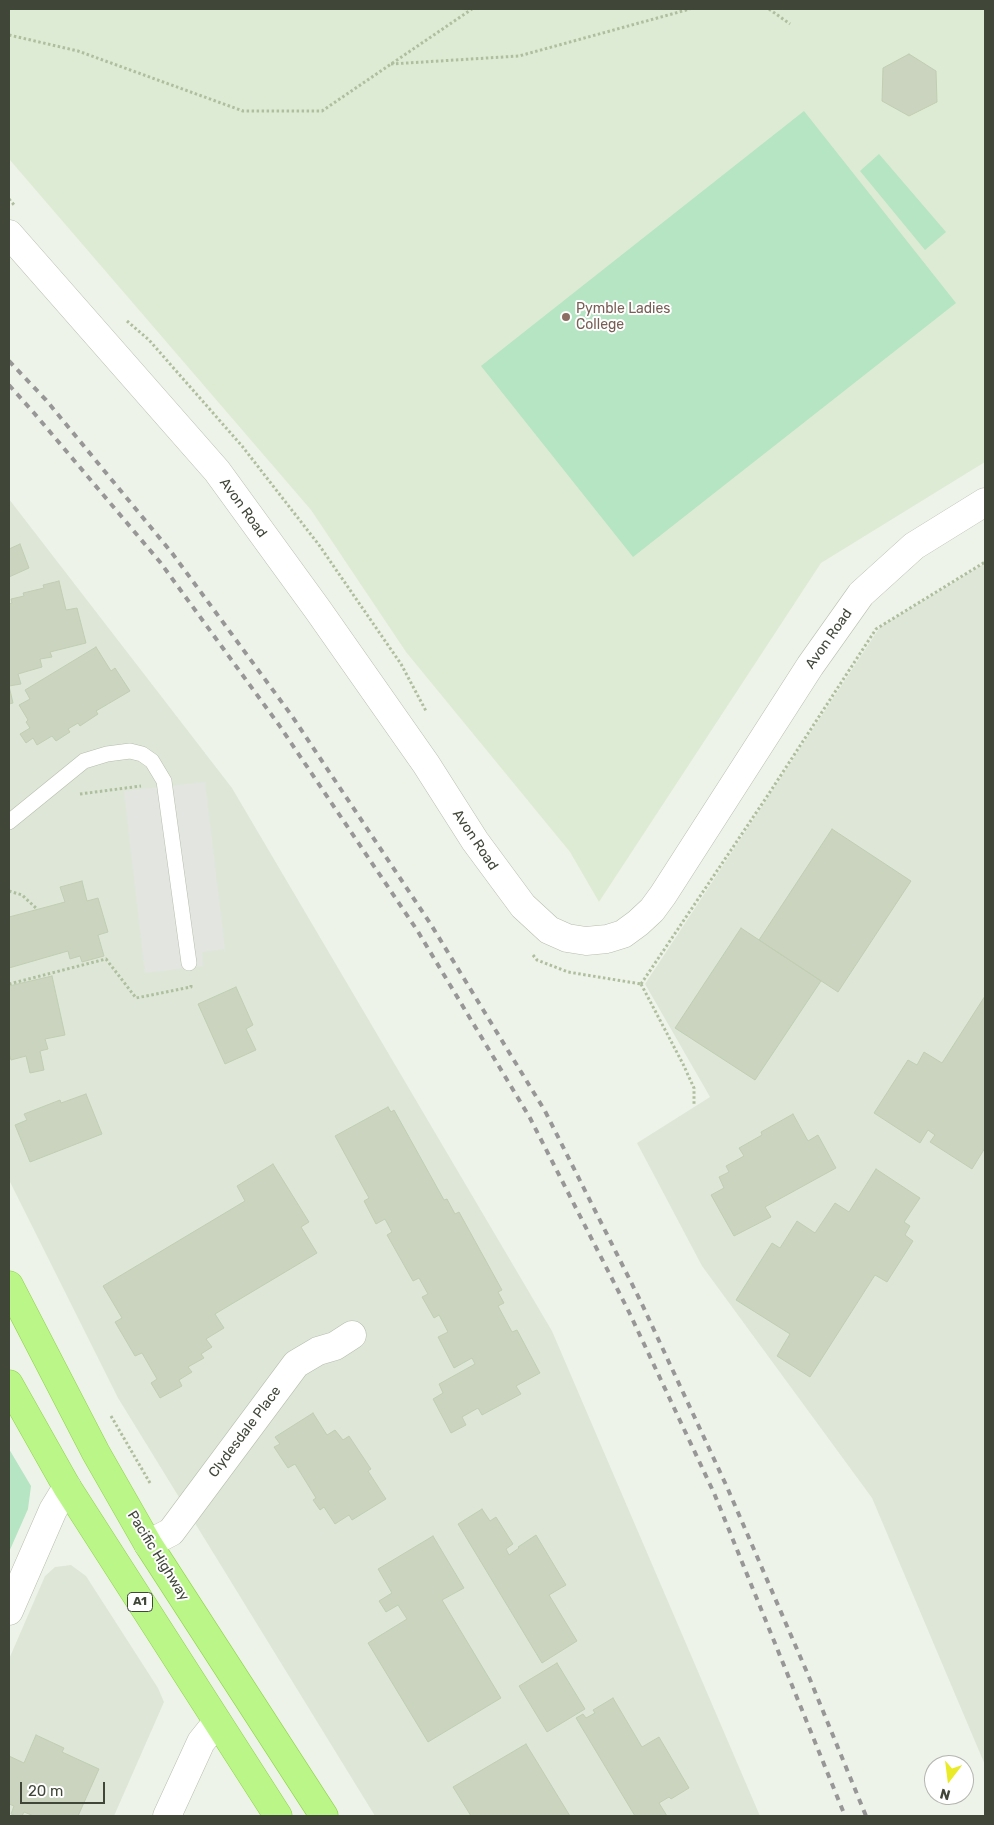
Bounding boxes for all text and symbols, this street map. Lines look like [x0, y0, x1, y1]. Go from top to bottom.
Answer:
place label: Pymble Ladies College [576, 301, 670, 334]
marker: Pymble Ladies College [560, 311, 572, 323]
street label: Avon Road [216, 475, 270, 541]
street label: Avon Road [802, 606, 856, 672]
street label: Avon Road [449, 806, 501, 874]
street label: Clydesdale Place [205, 1383, 285, 1481]
street label: Pacific Highway [124, 1508, 192, 1604]
road number: A1 [128, 1592, 152, 1611]
north arrow [924, 1755, 974, 1805]
scale bar [22, 1772, 108, 1804]
text: 20 m [28, 1782, 63, 1800]
text: N [938, 1784, 952, 1804]

